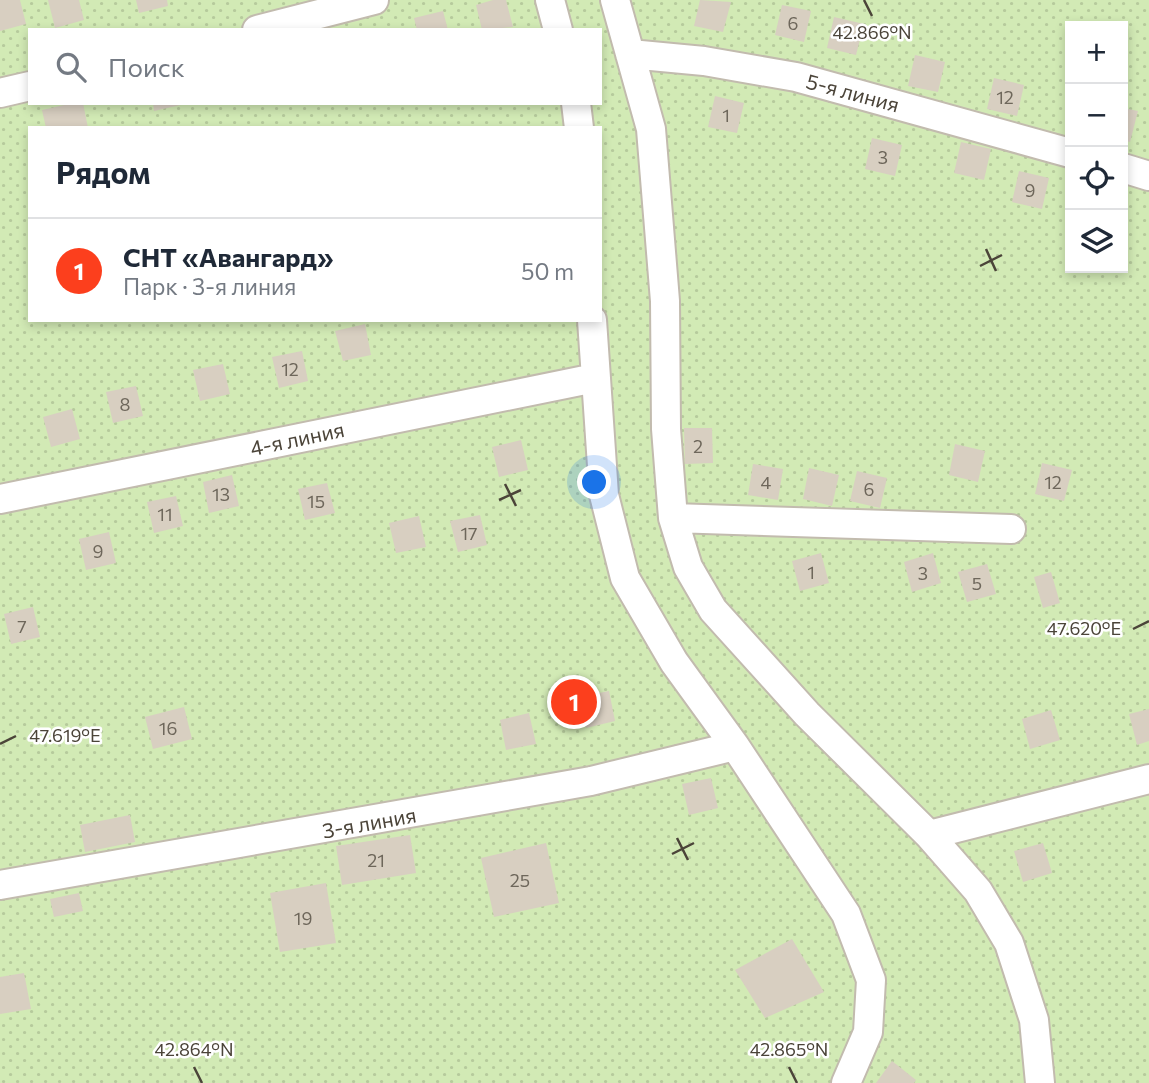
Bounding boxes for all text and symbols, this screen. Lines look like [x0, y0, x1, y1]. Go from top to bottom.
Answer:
house number: 6 [788, 12, 798, 34]
text: 42.866°N [832, 21, 912, 43]
map controls [1065, 21, 1128, 273]
button: + [1065, 21, 1128, 84]
search box [28, 28, 602, 105]
icon: search [52, 48, 90, 86]
text: Поиск [108, 51, 185, 82]
street label: 5-я линия [804, 68, 902, 116]
button: − [1065, 84, 1128, 147]
house number: 12 [996, 86, 1014, 108]
house number: 1 [722, 104, 730, 126]
house number: 3 [878, 146, 888, 168]
button: locate [1065, 147, 1128, 210]
text: Рядом [56, 153, 150, 190]
house number: 9 [1025, 179, 1035, 201]
button: layers [1065, 210, 1128, 273]
text: СНТ «Авангард» [123, 241, 333, 272]
text: 1 [74, 257, 84, 285]
text: 50 m [521, 257, 574, 285]
text: Парк · 3-я линия [123, 272, 296, 300]
house number: 12 [281, 358, 299, 380]
house number: 8 [120, 393, 131, 415]
street label: 4-я линия [248, 416, 346, 460]
house number: 2 [693, 435, 703, 457]
your location [577, 465, 611, 499]
house number: 4 [761, 471, 772, 493]
house number: 12 [1044, 471, 1062, 493]
house number: 6 [864, 478, 874, 500]
house number: 13 [212, 483, 230, 505]
house number: 15 [307, 490, 325, 512]
house number: 11 [157, 503, 173, 525]
house number: 17 [460, 522, 478, 544]
house number: 9 [93, 540, 103, 562]
house number: 1 [807, 561, 815, 583]
house number: 3 [918, 562, 928, 584]
house number: 5 [972, 572, 982, 594]
house number: 7 [17, 615, 27, 637]
text: 47.620°E [1047, 617, 1121, 639]
pin: 1 [551, 676, 597, 728]
house number: 16 [159, 717, 177, 739]
text: 47.619°E [29, 724, 101, 746]
street label: 3-я линия [320, 801, 418, 843]
house number: 21 [367, 849, 385, 871]
house number: 25 [510, 869, 530, 891]
house number: 19 [294, 907, 312, 929]
text: 42.864°N [154, 1038, 234, 1060]
text: 42.865°N [750, 1038, 828, 1060]

